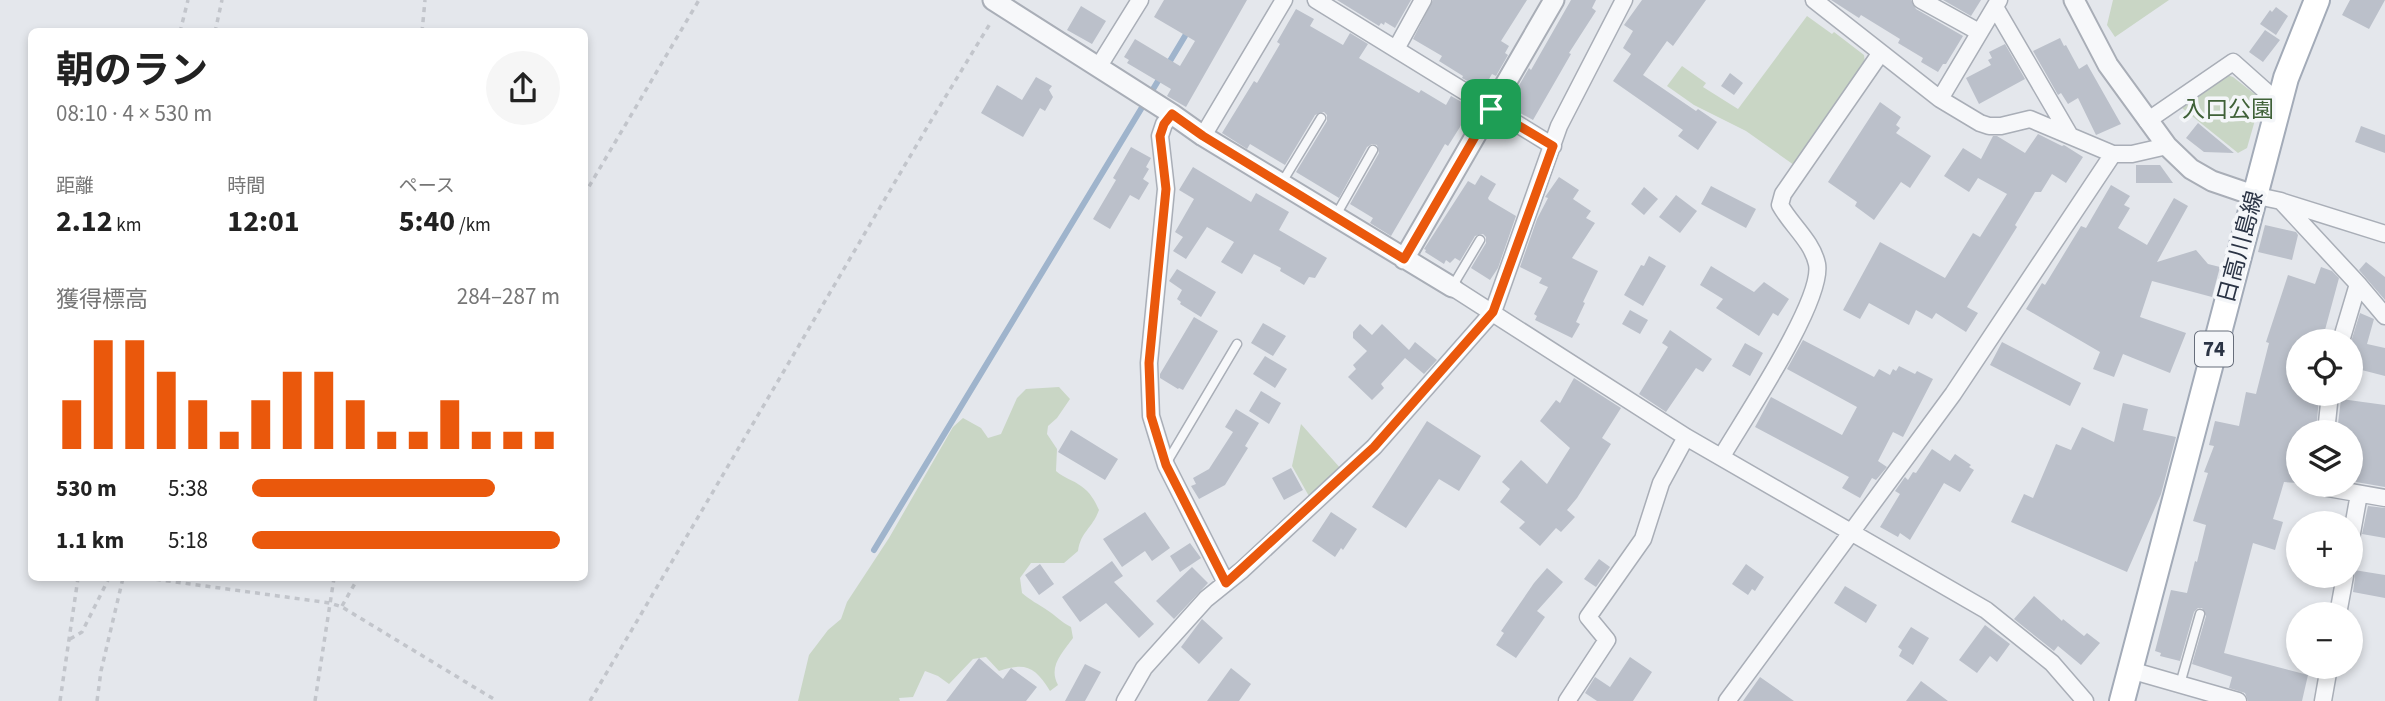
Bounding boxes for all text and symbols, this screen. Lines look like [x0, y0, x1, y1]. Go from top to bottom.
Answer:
text: 朝のラン [56, 44, 208, 98]
button: share [486, 51, 560, 125]
pin [1461, 79, 1521, 139]
icon: arrive [1472, 90, 1510, 128]
park label: 入口公園 [2182, 93, 2274, 126]
text: 08:10 · 4 × 530 m [56, 97, 212, 130]
text: 距離 [56, 173, 94, 200]
text: 時間 [227, 173, 265, 200]
text: ペース [399, 173, 455, 200]
street label: 日高川島線 [2210, 187, 2271, 307]
text: 2.12 [56, 200, 113, 243]
text: 12:01 [227, 200, 300, 243]
text: 5:40 [399, 200, 455, 243]
text: km [113, 212, 142, 239]
text: /km [455, 212, 491, 239]
text: 284–287 m [457, 280, 560, 313]
text: 獲得標高 [56, 283, 148, 316]
map controls [2286, 329, 2363, 679]
button: locate [2286, 329, 2363, 406]
road number: 74 [2195, 332, 2233, 366]
button: layers [2286, 420, 2363, 497]
text: 530 m [56, 472, 117, 505]
text: 5:38 [168, 472, 208, 505]
button: + [2286, 511, 2363, 588]
text: 1.1 km [56, 524, 124, 557]
text: 5:18 [168, 524, 208, 557]
button: − [2286, 602, 2363, 679]

